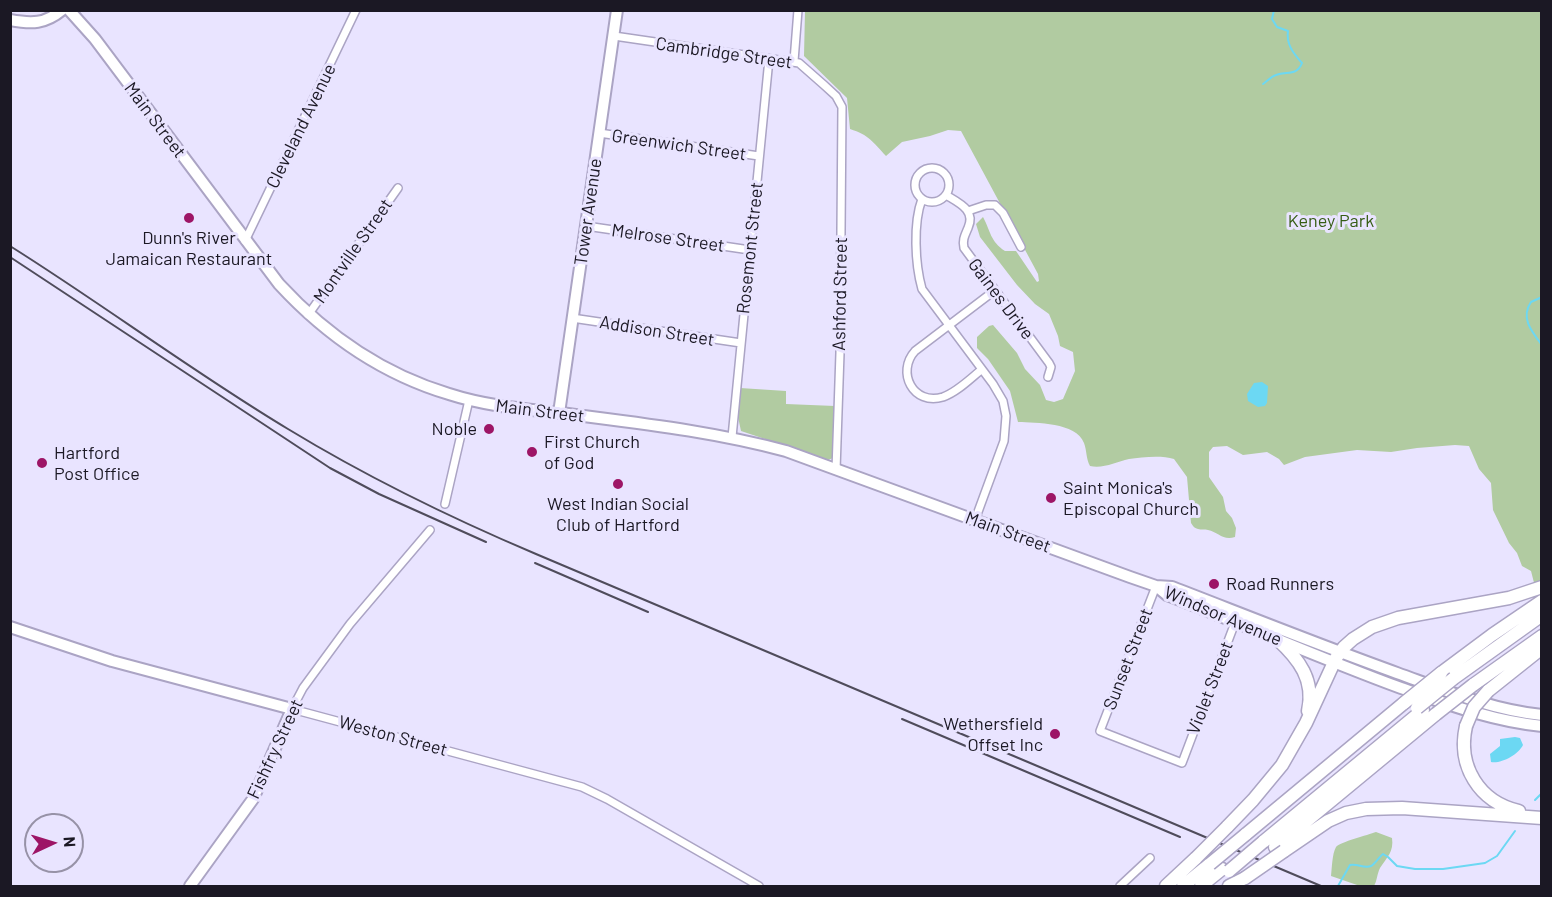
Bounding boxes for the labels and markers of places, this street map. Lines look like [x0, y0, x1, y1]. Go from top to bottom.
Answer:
marker: Dunn's River Jamaican Restaurant [182, 211, 196, 225]
place label: Dunn's River Jamaican Restaurant [106, 227, 272, 270]
place label: Noble [431, 418, 477, 440]
marker: Noble [482, 422, 496, 436]
place label: First Church of God [544, 431, 640, 474]
place label: Hartford Post Office [54, 442, 140, 484]
marker: First Church of God [525, 445, 539, 459]
marker: Hartford Post Office [35, 456, 49, 470]
marker: West Indian Social Club of Hartford [611, 477, 625, 491]
place label: Saint Monica's Episcopal Church [1063, 477, 1199, 520]
marker: Saint Monica's Episcopal Church [1044, 491, 1058, 505]
place label: West Indian Social Club of Hartford [547, 493, 689, 536]
place label: Road Runners [1226, 573, 1334, 595]
marker: Road Runners [1207, 577, 1221, 591]
place label: Wethersfield Offset Inc [943, 713, 1043, 756]
marker: Wethersfield Offset Inc [1048, 727, 1062, 741]

